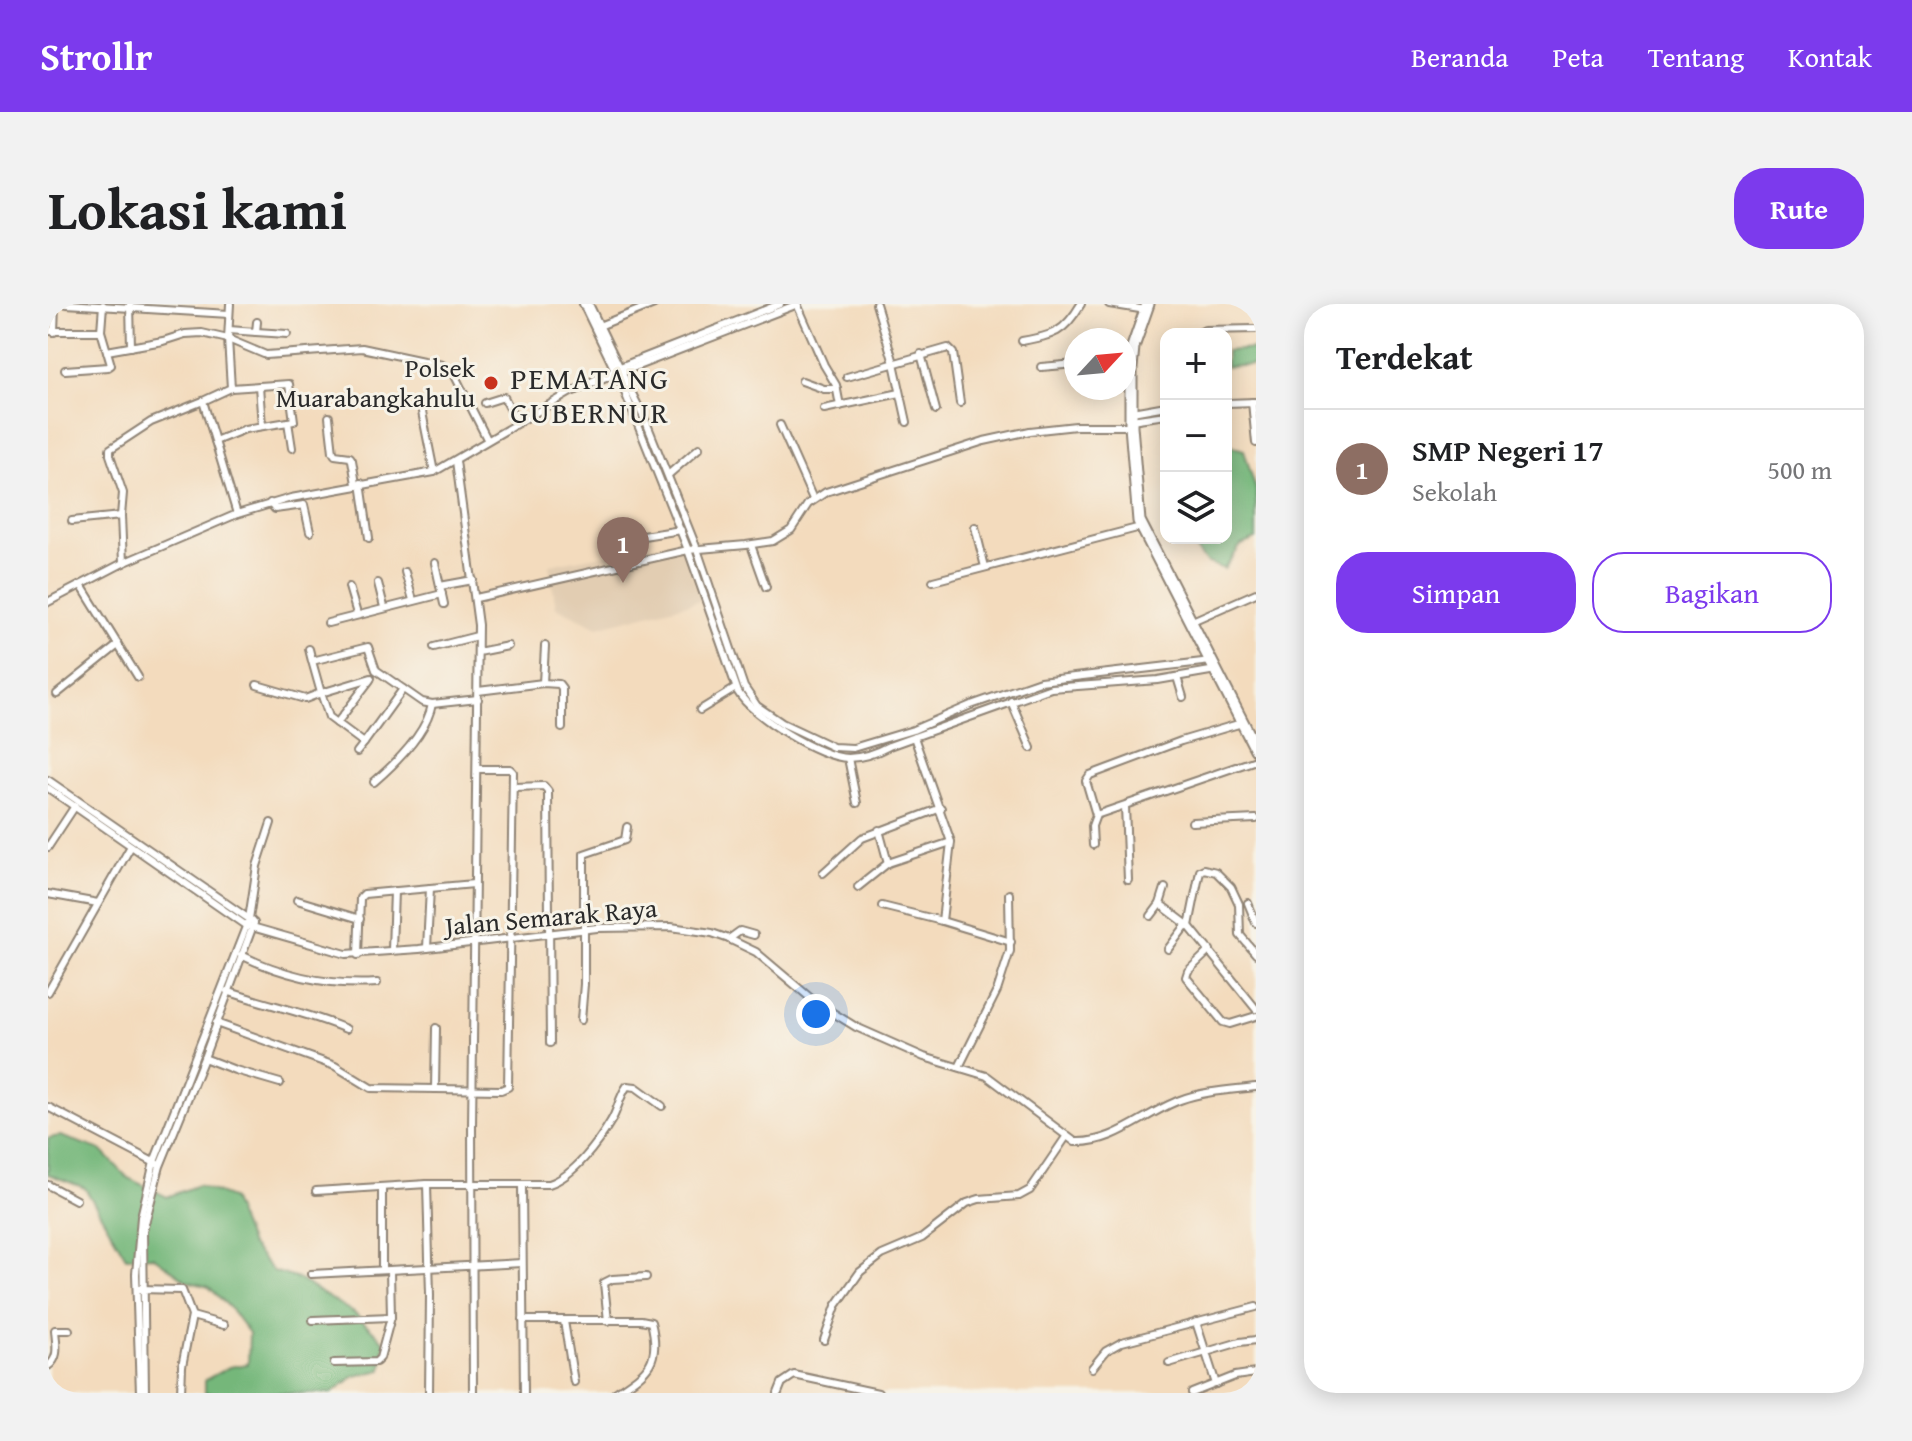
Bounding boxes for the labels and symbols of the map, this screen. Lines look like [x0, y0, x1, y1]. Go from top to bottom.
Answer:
north arrow [1064, 328, 1136, 400]
place label: Polsek Muarabangkahulu [276, 348, 476, 417]
district label: PEMATANG GUBERNUR [510, 356, 670, 434]
marker: Polsek Muarabangkahulu [482, 374, 500, 392]
pin: 1 [597, 517, 649, 583]
street label: Jalan Semarak Raya [440, 888, 659, 945]
your location [796, 994, 836, 1034]

